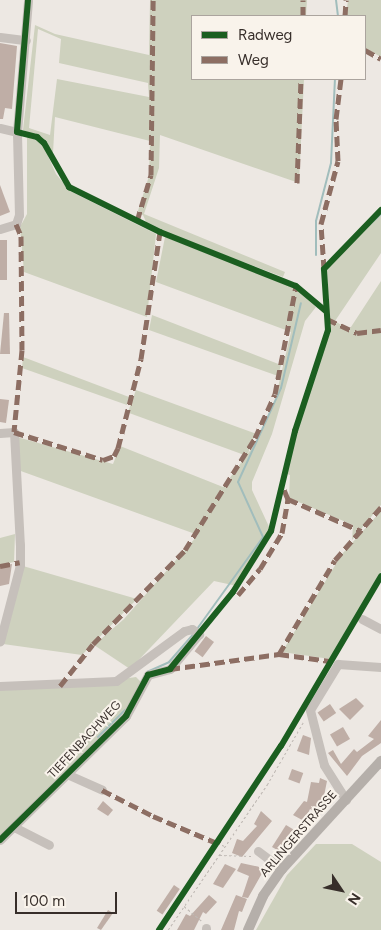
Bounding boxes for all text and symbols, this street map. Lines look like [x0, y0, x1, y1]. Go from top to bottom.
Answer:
legend [191, 15, 366, 80]
text: Radweg [238, 26, 292, 44]
text: Weg [238, 51, 269, 69]
street label: TIEFENBACHWEG [45, 698, 125, 782]
street label: ARLINGERSTRASSE [258, 788, 340, 880]
north arrow [316, 865, 366, 915]
scale bar [18, 882, 120, 914]
text: N [344, 889, 364, 908]
text: 100 m [23, 892, 65, 910]

